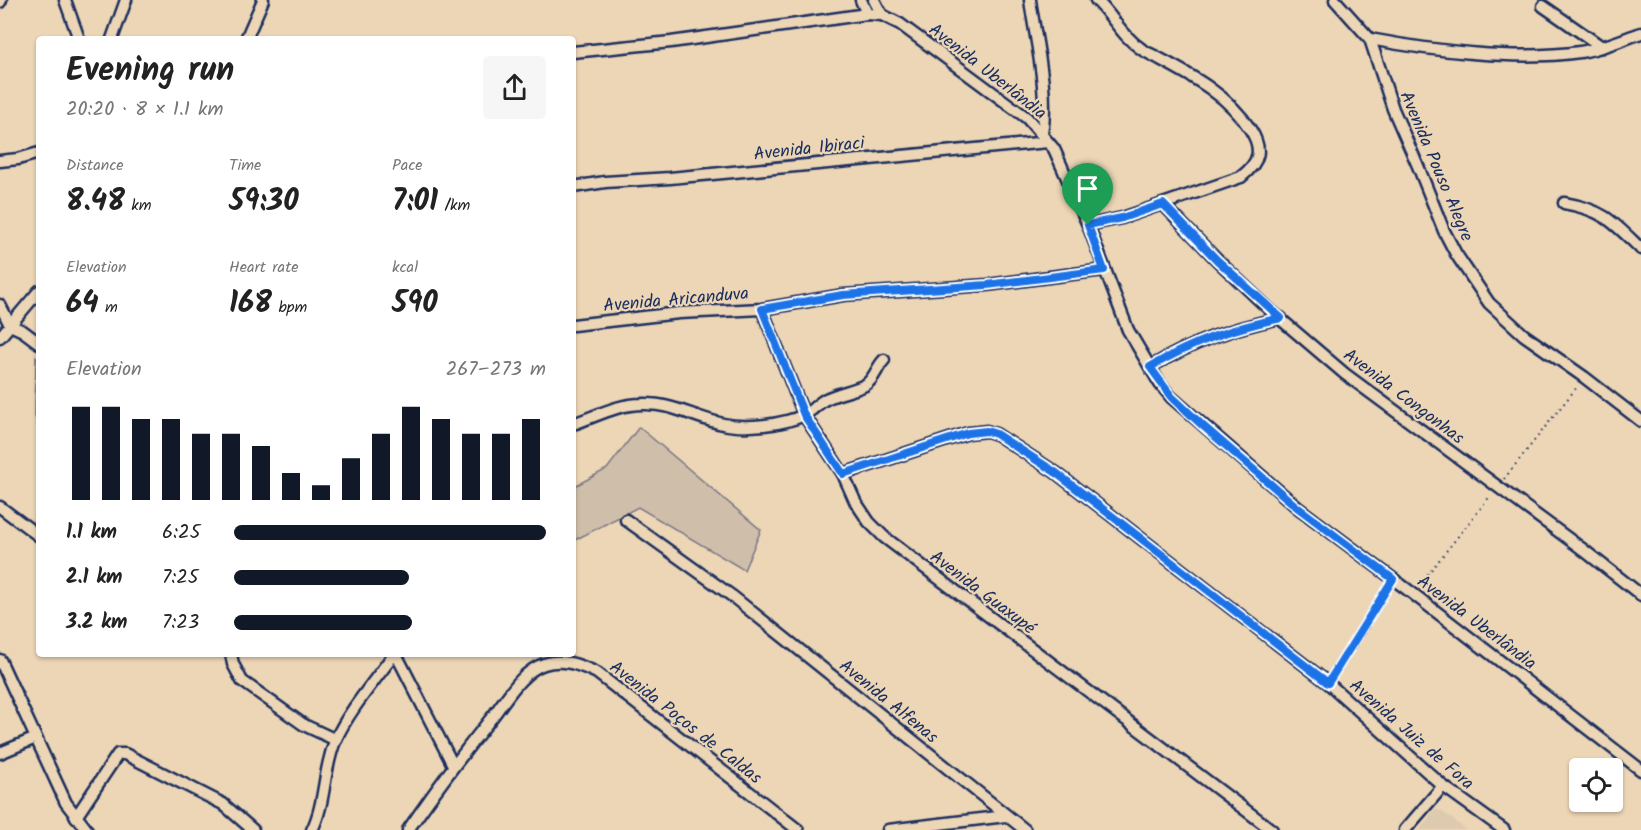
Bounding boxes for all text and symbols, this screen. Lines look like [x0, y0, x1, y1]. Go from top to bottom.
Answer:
street label: Avenida Uberlândia [922, 17, 1053, 128]
text: Evening run [66, 45, 234, 98]
button: share [483, 56, 546, 119]
street label: Avenida Pouso Alegre [1391, 87, 1480, 246]
text: 20:20 · 8 × 1.1 km [66, 94, 223, 126]
street label: Avenida Ibiraci [752, 129, 867, 170]
text: Distance [66, 153, 124, 178]
text: Time [229, 153, 261, 178]
text: Pace [392, 153, 423, 178]
pin [1062, 163, 1113, 225]
icon: arrive [1071, 172, 1104, 205]
text: 8.48 [66, 178, 125, 226]
text: 59:30 [229, 178, 299, 226]
text: 7:01 [392, 178, 438, 226]
text: km [125, 193, 152, 218]
text: /km [438, 193, 470, 218]
text: Elevation [66, 255, 127, 280]
text: Heart rate [229, 255, 299, 280]
text: kcal [392, 255, 418, 280]
text: 64 [66, 280, 99, 328]
text: 168 [229, 280, 272, 328]
text: 590 [392, 280, 438, 328]
street label: Avenida Aricanduva [602, 280, 750, 321]
text: m [99, 295, 118, 320]
text: bpm [272, 295, 307, 320]
street label: Avenida Congonhas [1336, 342, 1470, 453]
text: Elevation [66, 354, 142, 386]
text: 267–273 m [446, 354, 546, 386]
text: 1.1 km [66, 517, 117, 549]
text: 6:25 [162, 517, 200, 549]
street label: Avenida Guaxupé [923, 544, 1042, 643]
text: 2.1 km [66, 562, 122, 594]
text: 7:25 [162, 562, 199, 594]
street label: Avenida Uberlândia [1410, 568, 1542, 678]
text: 3.2 km [66, 607, 127, 639]
text: 7:23 [162, 607, 199, 639]
street label: Avenida Alfenas [832, 653, 944, 752]
street label: Avenida Poços de Caldas [602, 654, 768, 792]
street label: Avenida Juiz de Fora [1342, 672, 1480, 798]
map controls [1569, 758, 1623, 812]
button: locate [1569, 758, 1623, 812]

